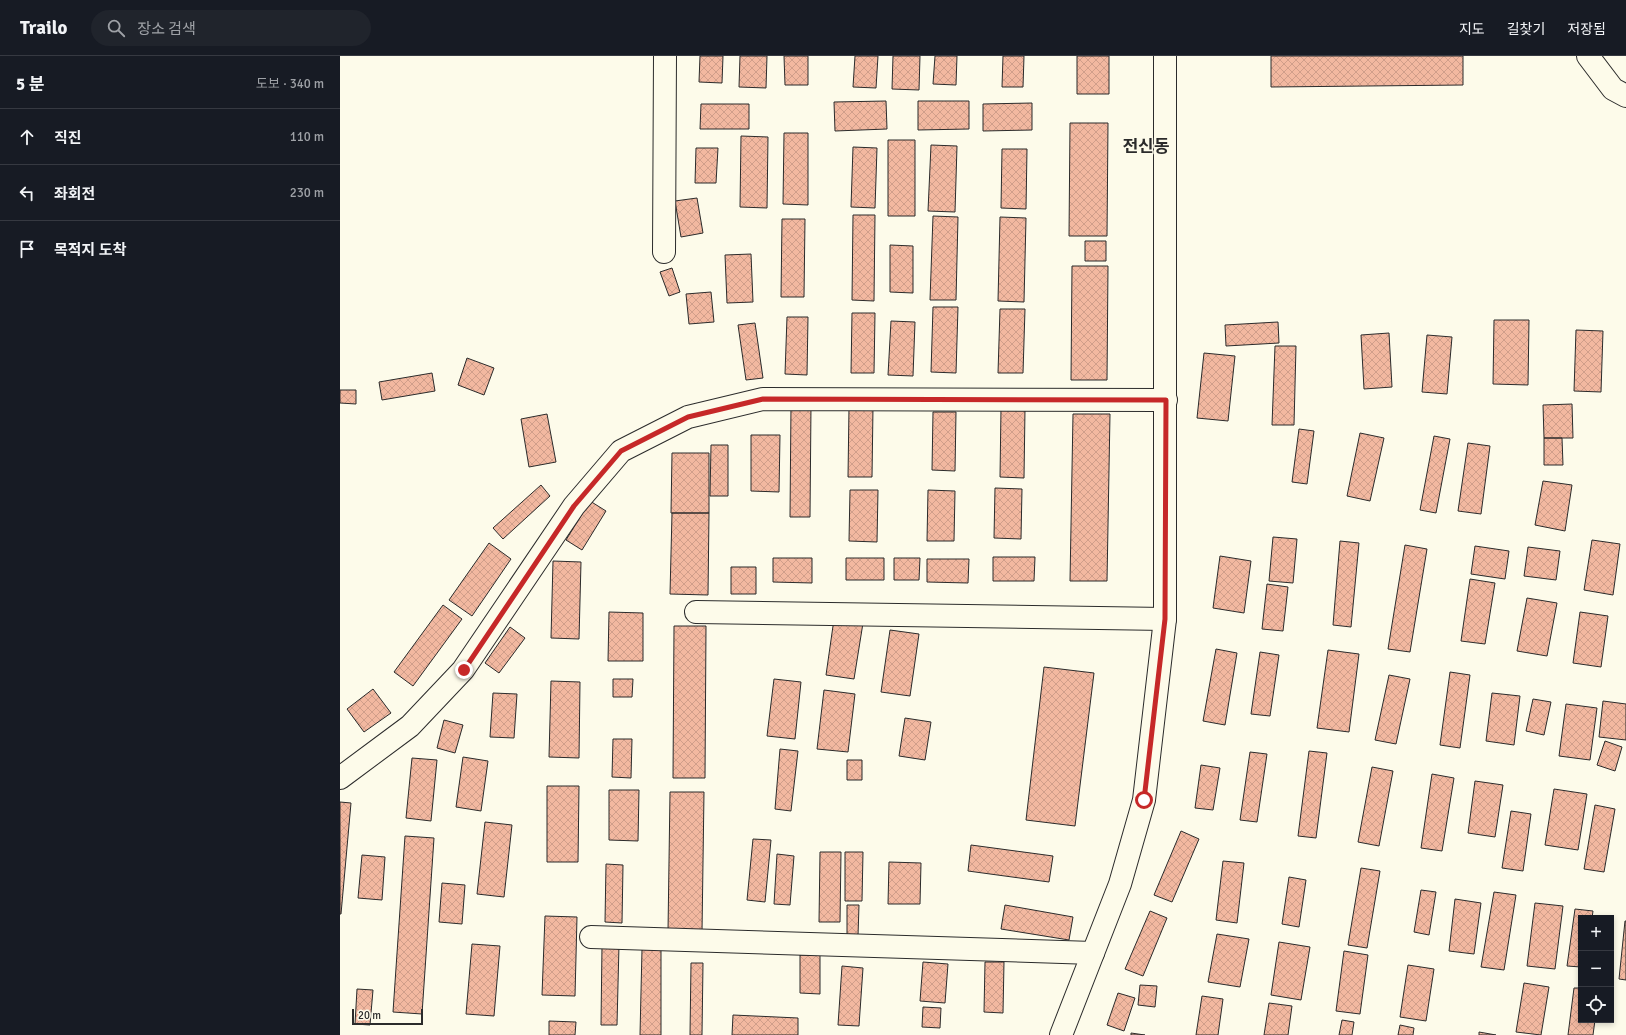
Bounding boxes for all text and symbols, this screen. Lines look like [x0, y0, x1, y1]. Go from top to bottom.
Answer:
search box [91, 10, 371, 46]
text: Trailo [20, 16, 67, 40]
icon: search [105, 17, 127, 39]
text: 장소 검색 [137, 20, 196, 38]
text: 지도 [1459, 21, 1485, 38]
text: 길찾기 [1507, 21, 1545, 38]
text: 저장됨 [1567, 21, 1606, 38]
text: 5 분 [16, 74, 45, 95]
text: 도보 · 340 m [256, 76, 324, 92]
icon: ahead [16, 126, 38, 148]
text: 직진 [54, 129, 82, 147]
text: 110 m [290, 129, 324, 145]
district label: 전신동 [1123, 136, 1170, 157]
icon: left [16, 182, 38, 204]
text: 좌회전 [54, 185, 95, 203]
text: 230 m [290, 185, 324, 201]
icon: arrive [16, 238, 38, 260]
text: 목적지 도착 [54, 241, 126, 259]
route end [455, 661, 473, 679]
route start [1135, 791, 1153, 809]
map controls [1578, 915, 1614, 1023]
button: + [1578, 915, 1614, 951]
button: − [1578, 951, 1614, 987]
button: locate [1578, 987, 1614, 1023]
scale bar [352, 1007, 423, 1026]
text: 20 m [358, 1009, 381, 1022]

